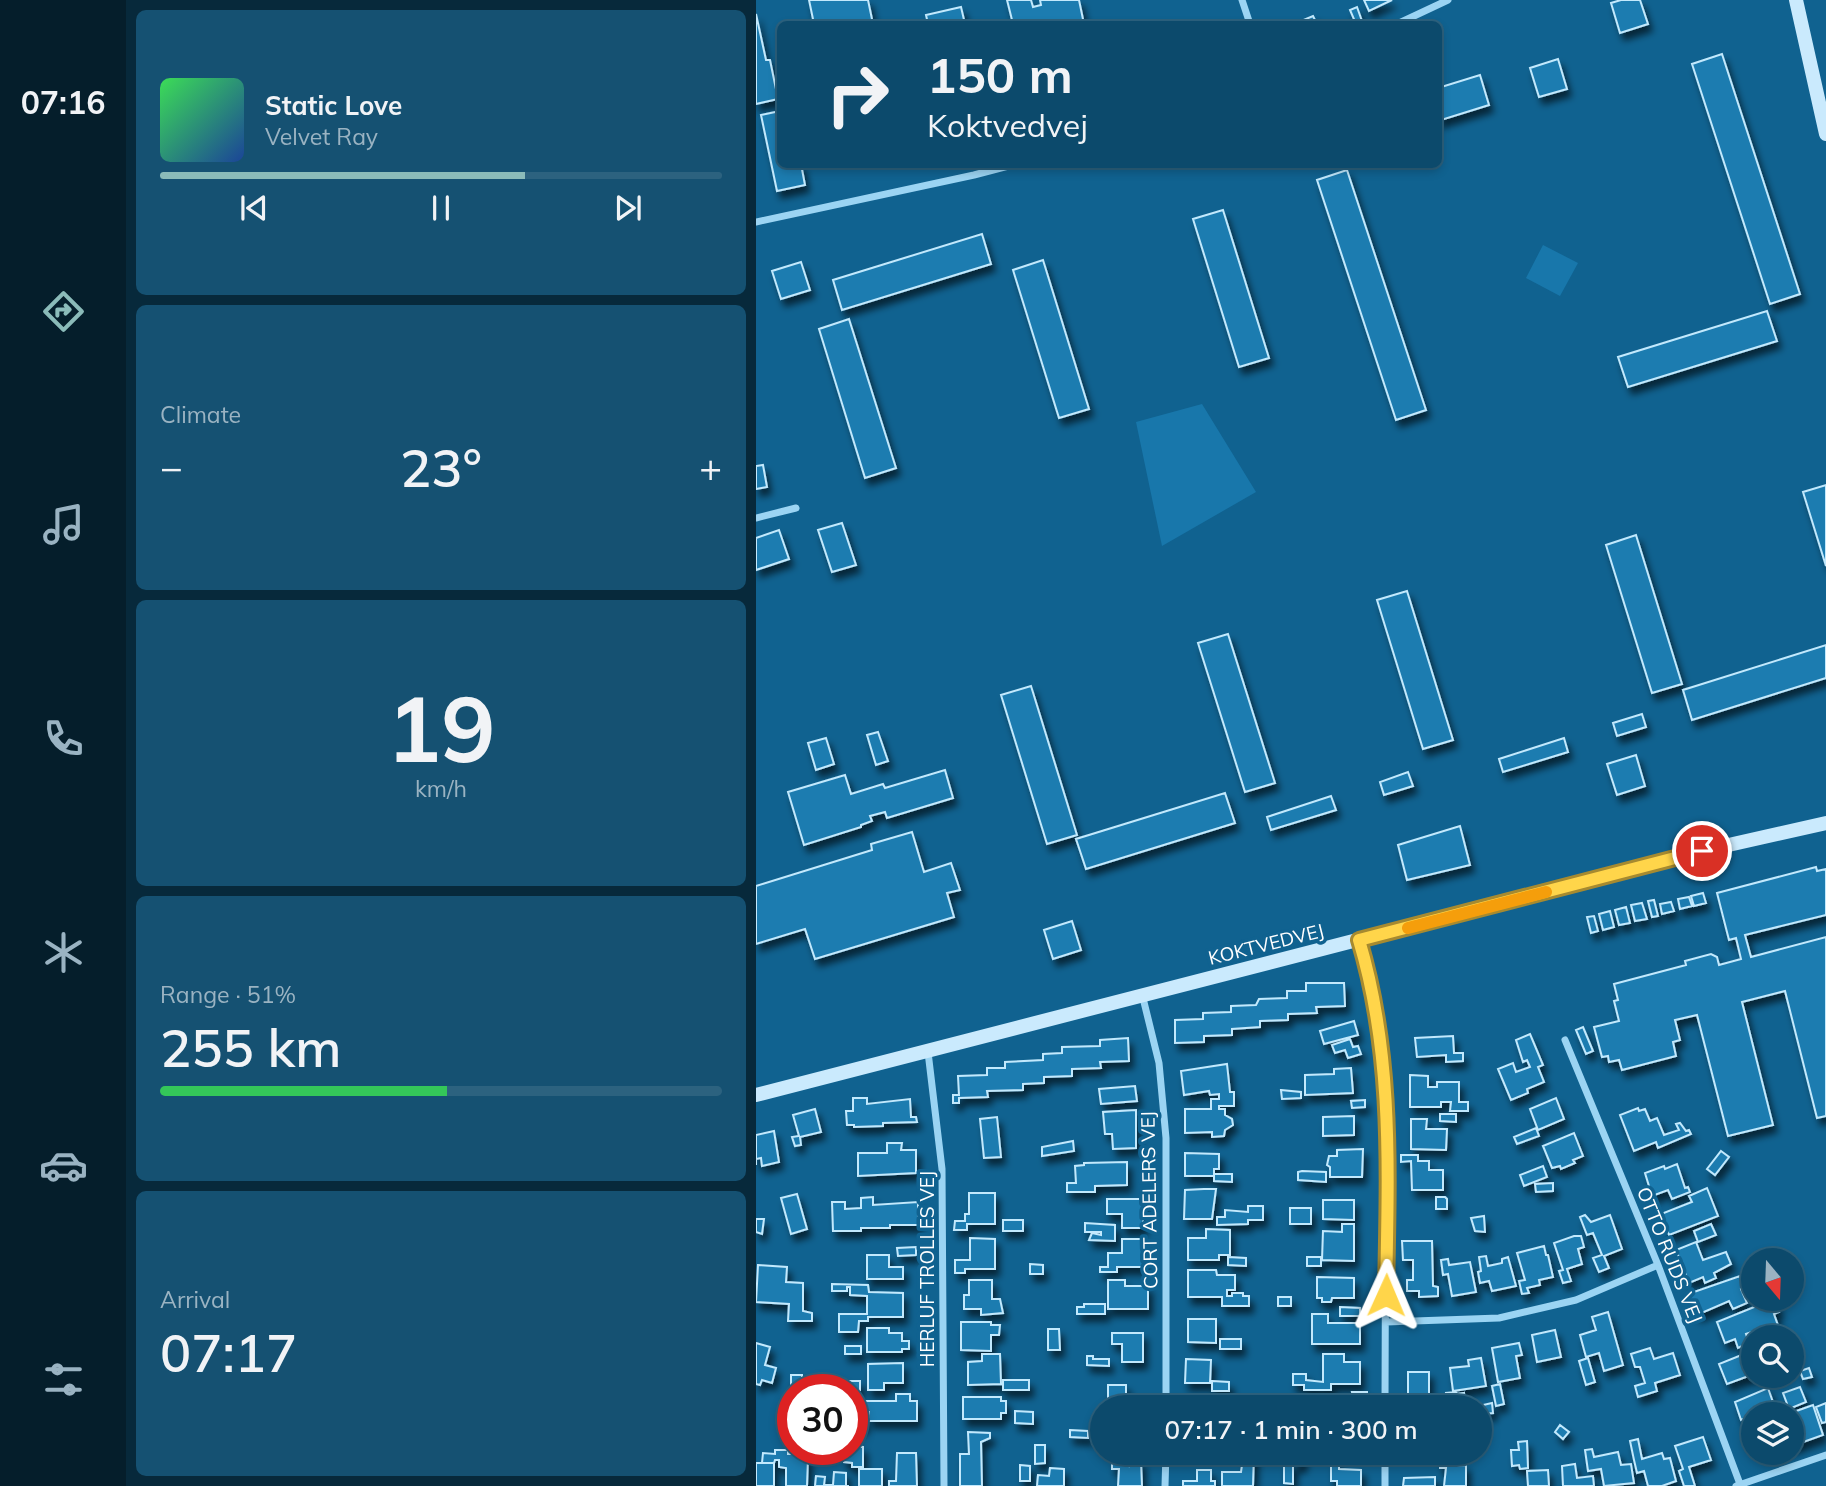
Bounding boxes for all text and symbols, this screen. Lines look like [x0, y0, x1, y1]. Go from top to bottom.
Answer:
text: 150 m [927, 44, 1073, 105]
icon: right [812, 49, 903, 140]
text: 07:16 [21, 82, 105, 122]
text: Static Love [265, 89, 402, 122]
text: Koktvedvej [927, 105, 1088, 145]
text: Velvet Ray [265, 122, 378, 151]
icon: previous [235, 189, 273, 227]
icon: pause [422, 189, 460, 227]
icon: next [609, 189, 647, 227]
icon: directions [39, 287, 88, 336]
text: Climate [160, 400, 241, 429]
text: 23° [400, 435, 482, 500]
text: − [160, 443, 183, 491]
text: + [699, 443, 722, 491]
icon: music [39, 500, 88, 549]
text: 19 [386, 671, 496, 785]
icon: phone [39, 714, 88, 763]
text: km/h [415, 774, 467, 803]
pin [1672, 821, 1732, 881]
icon: arrive [1683, 832, 1721, 870]
street label: KOKTVEDVEJ [1206, 918, 1326, 970]
icon: climate [39, 928, 88, 977]
text: Range · 51% [160, 980, 296, 1009]
text: 255 km [160, 1015, 341, 1080]
street label: CORT ADELERS VEJ [1135, 1111, 1163, 1289]
icon: car [39, 1141, 88, 1190]
street label: HERLUF TROLLES VEJ [915, 1171, 939, 1367]
street label: OTTO RUDS VEJ [1632, 1183, 1708, 1327]
north arrow [1741, 1248, 1804, 1311]
map controls [1741, 1248, 1804, 1465]
position arrow [1349, 1258, 1423, 1332]
text: Arrival [160, 1285, 230, 1314]
text: 07:17 [160, 1320, 297, 1385]
button: search [1741, 1325, 1804, 1388]
icon: filters [39, 1355, 88, 1404]
speed limit sign: 30 [777, 1374, 868, 1465]
button: layers [1741, 1402, 1804, 1465]
text: 07:17 · 1 min · 300 m [1164, 1413, 1418, 1446]

